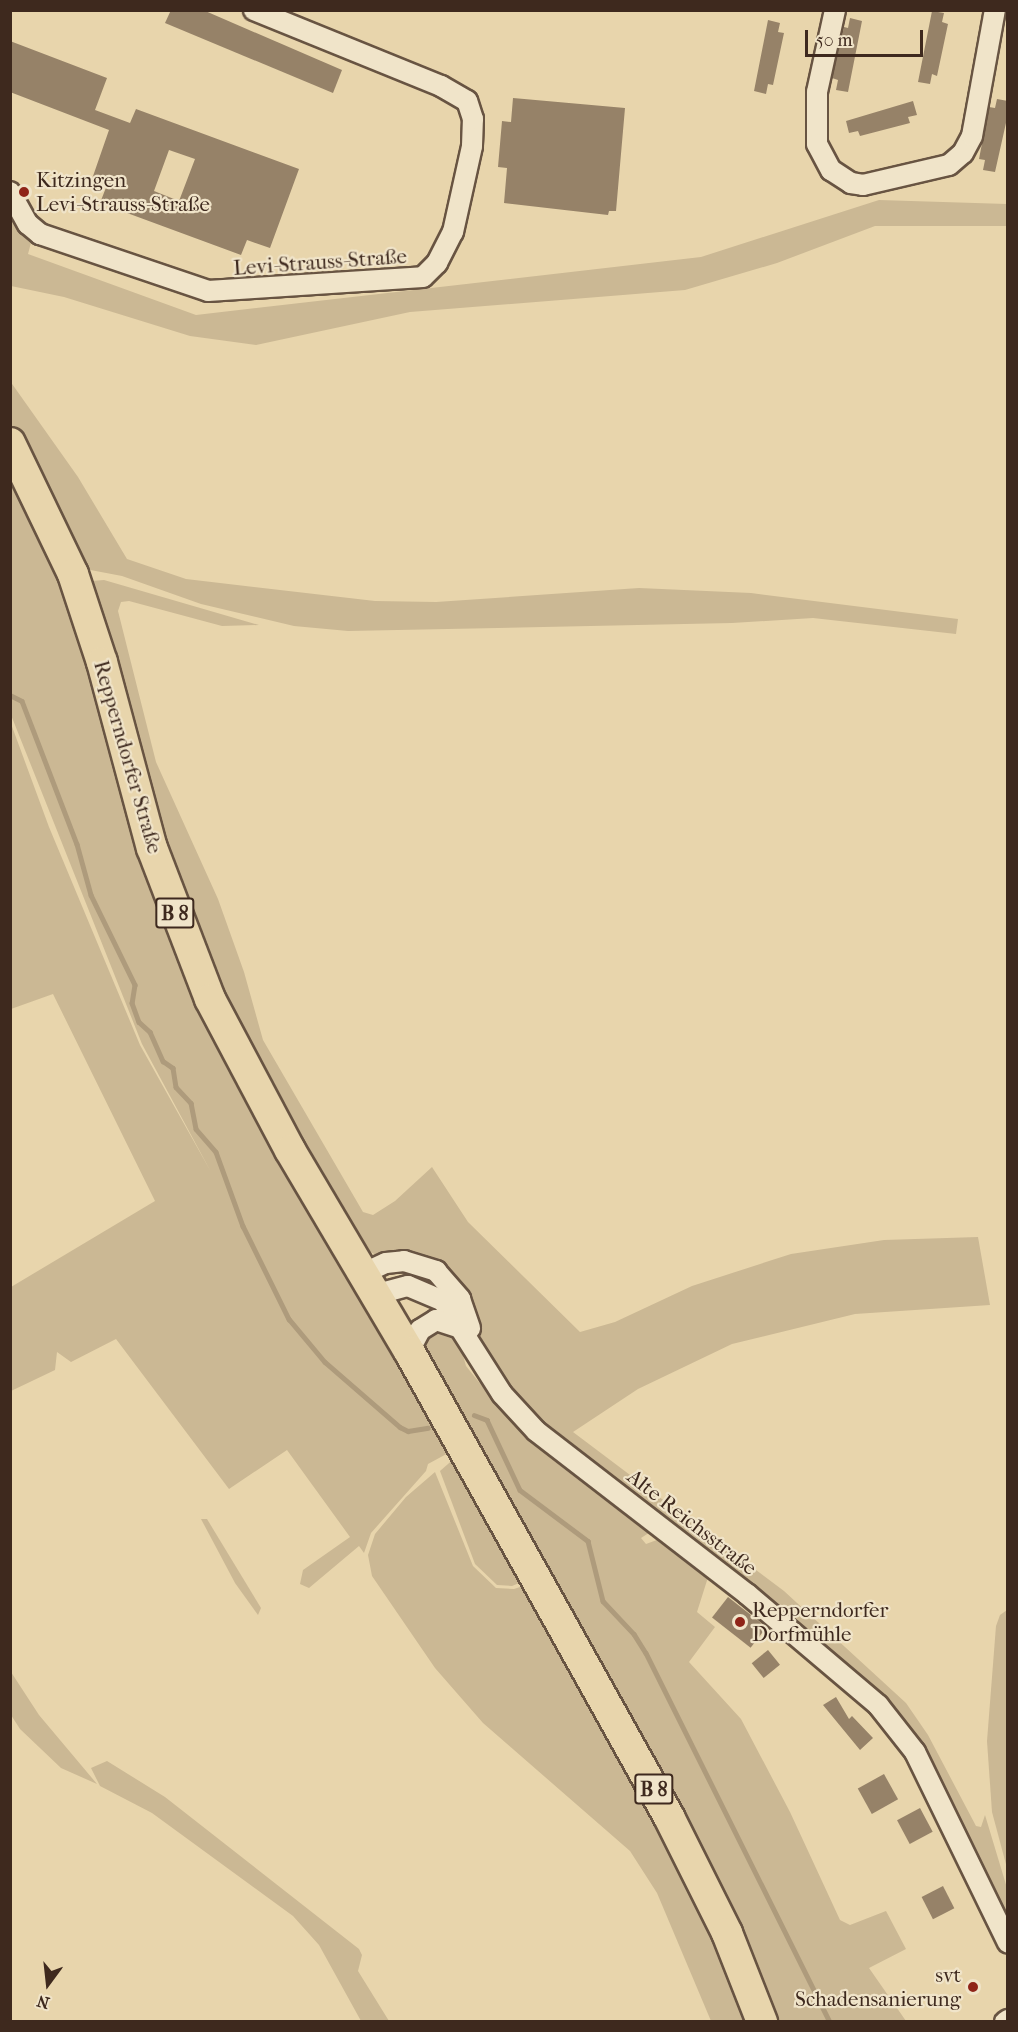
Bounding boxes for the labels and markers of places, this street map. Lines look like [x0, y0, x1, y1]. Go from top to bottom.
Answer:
place label: Kitzingen Levi-Strauss-Straße [36, 167, 210, 217]
marker: Kitzingen Levi-Strauss-Straße [17, 185, 31, 199]
place label: Repperndorfer Dorfmühle [752, 1597, 888, 1647]
marker: Repperndorfer Dorfmühle [733, 1615, 747, 1629]
place label: svt Schadensanierung [795, 1962, 961, 2012]
marker: svt Schadensanierung [966, 1980, 980, 1994]

